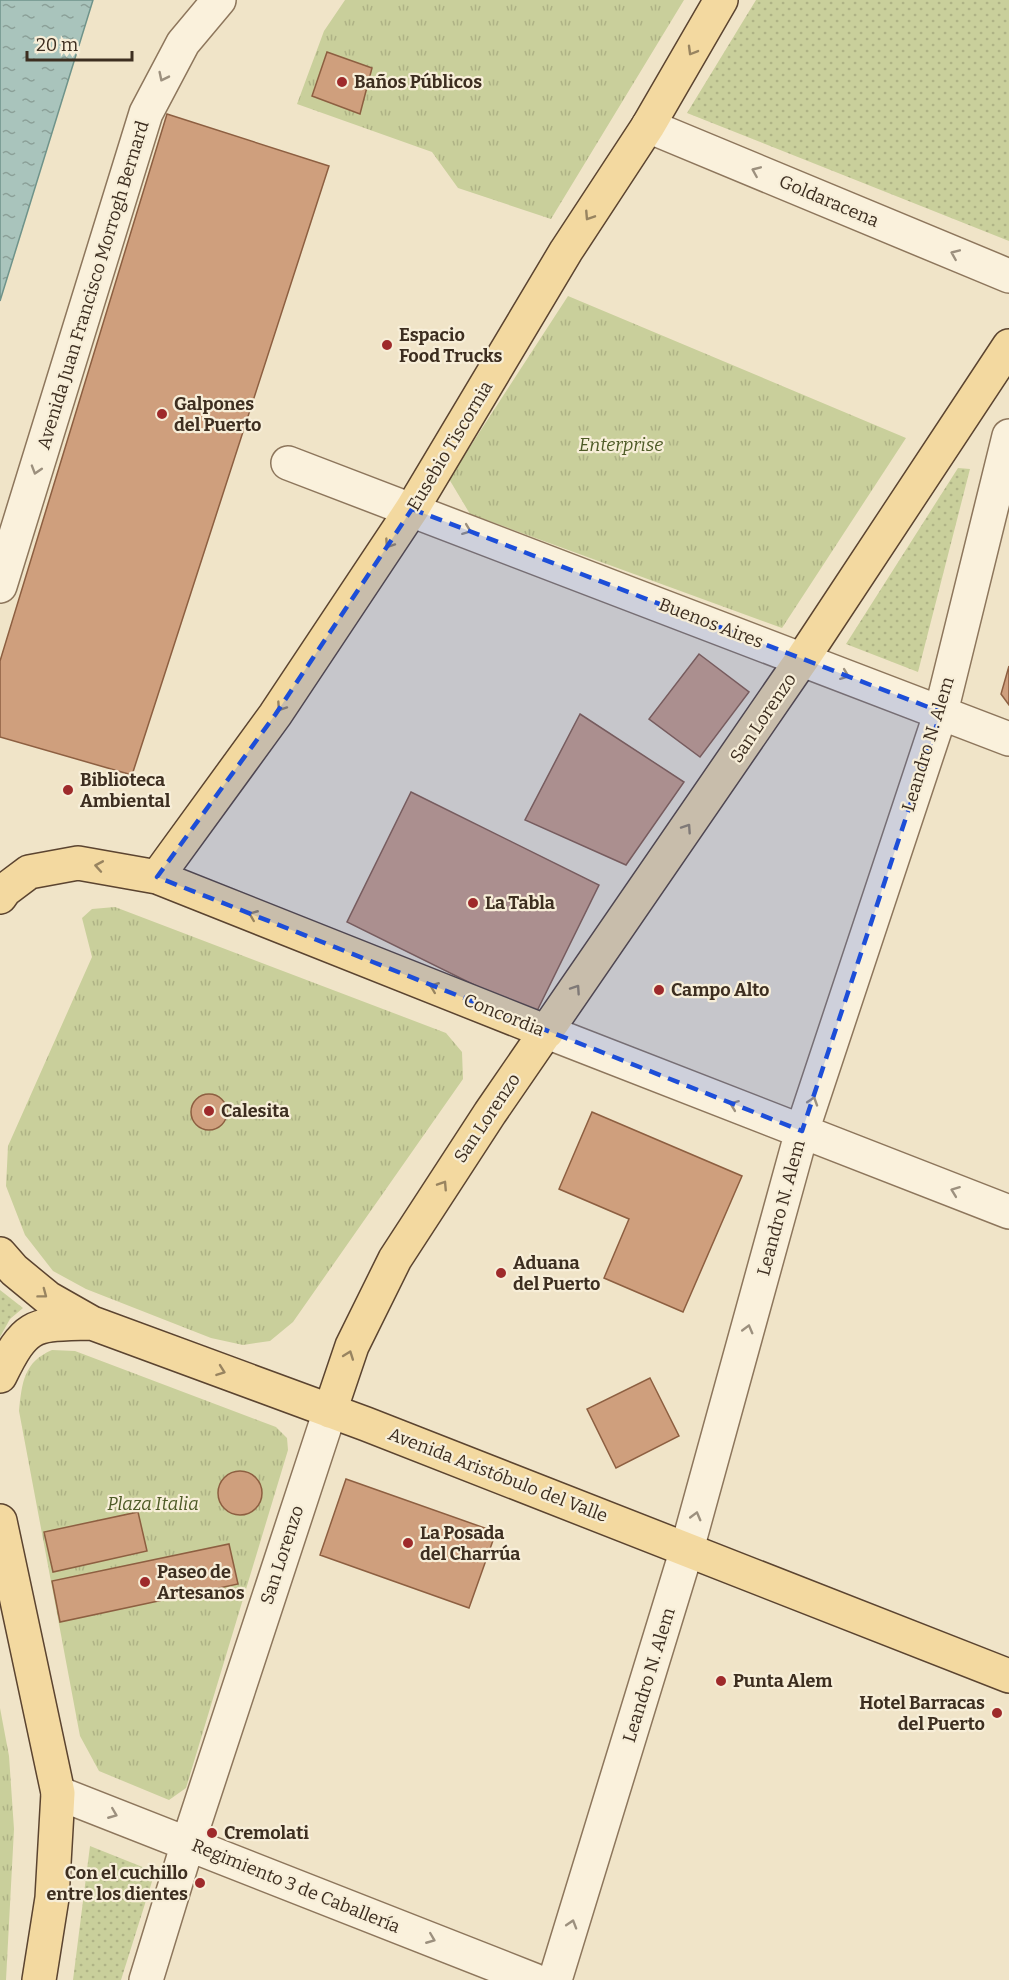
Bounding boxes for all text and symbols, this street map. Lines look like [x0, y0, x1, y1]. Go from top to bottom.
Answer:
scale bar [27, 24, 132, 62]
text: 20 m [36, 34, 78, 56]
one-way arrow [687, 45, 699, 55]
one-way arrow [159, 71, 170, 82]
place label: Baños Públicos [354, 71, 482, 93]
marker: Baños Públicos [335, 75, 349, 89]
street label: Avenida Juan Francisco Morrogh Bernard [32, 118, 154, 452]
one-way arrow [751, 166, 762, 178]
street label: Goldaracena [776, 170, 882, 232]
one-way arrow [585, 210, 596, 221]
one-way arrow [950, 249, 961, 261]
place label: Espacio Food Trucks [399, 324, 502, 367]
marker: Espacio Food Trucks [380, 338, 394, 352]
street label: Eusebio Tiscornia [403, 377, 498, 515]
place label: Galpones del Puerto [174, 393, 261, 436]
marker: Galpones del Puerto [155, 407, 169, 421]
park label: Enterprise [579, 434, 663, 456]
one-way arrow [31, 464, 43, 475]
one-way arrow [461, 523, 472, 535]
one-way arrow [385, 537, 396, 548]
street label: Buenos Aires [656, 593, 766, 653]
one-way arrow [840, 667, 850, 680]
street label: San Lorenzo [725, 669, 801, 767]
street label: Leandro N. Alem [897, 674, 959, 814]
one-way arrow [277, 700, 288, 711]
place label: Biblioteca Ambiental [80, 769, 171, 812]
marker: Biblioteca Ambiental [61, 783, 75, 797]
one-way arrow [679, 824, 690, 835]
one-way arrow [95, 861, 104, 873]
place label: La Tabla [485, 892, 555, 914]
marker: La Tabla [466, 896, 480, 910]
one-way arrow [248, 910, 259, 922]
place label: Campo Alto [671, 979, 769, 1001]
one-way arrow [429, 982, 440, 994]
marker: Campo Alto [652, 983, 666, 997]
one-way arrow [569, 985, 580, 996]
street label: Concordia [460, 989, 548, 1041]
street label: San Lorenzo [449, 1069, 525, 1167]
one-way arrow [805, 1096, 818, 1106]
one-way arrow [729, 1099, 740, 1112]
place label: Calesita [221, 1100, 289, 1122]
marker: Calesita [202, 1104, 216, 1118]
street label: Leandro N. Alem [752, 1138, 810, 1278]
one-way arrow [435, 1181, 447, 1191]
one-way arrow [950, 1186, 961, 1198]
place label: Aduana del Puerto [513, 1252, 600, 1295]
marker: Aduana del Puerto [494, 1266, 508, 1280]
one-way arrow [36, 1286, 47, 1297]
one-way arrow [741, 1324, 753, 1334]
one-way arrow [342, 1351, 355, 1361]
one-way arrow [216, 1363, 226, 1376]
street label: Avenida Aristóbulo del Valle [385, 1423, 611, 1527]
park label: Plaza Italia [107, 1493, 199, 1515]
street label: San Lorenzo [256, 1503, 308, 1607]
one-way arrow [689, 1512, 701, 1522]
place label: La Posada del Charrúa [420, 1522, 520, 1565]
marker: La Posada del Charrúa [401, 1536, 415, 1550]
place label: Paseo de Artesanos [157, 1561, 245, 1604]
marker: Paseo de Artesanos [138, 1575, 152, 1589]
street label: Leandro N. Alem [618, 1605, 680, 1745]
place label: Punta Alem [733, 1670, 833, 1692]
marker: Punta Alem [714, 1674, 728, 1688]
place label: Hotel Barracas del Puerto [859, 1692, 985, 1735]
marker: Hotel Barracas del Puerto [990, 1706, 1004, 1720]
one-way arrow [106, 1807, 117, 1819]
place label: Cremolati [224, 1822, 309, 1844]
marker: Cremolati [205, 1826, 219, 1840]
street label: Regimiento 3 de Caballería [189, 1834, 404, 1938]
place label: Con el cuchillo entre los dientes [46, 1862, 188, 1905]
marker: Con el cuchillo entre los dientes [193, 1876, 207, 1890]
one-way arrow [565, 1919, 577, 1930]
one-way arrow [425, 1932, 436, 1945]

